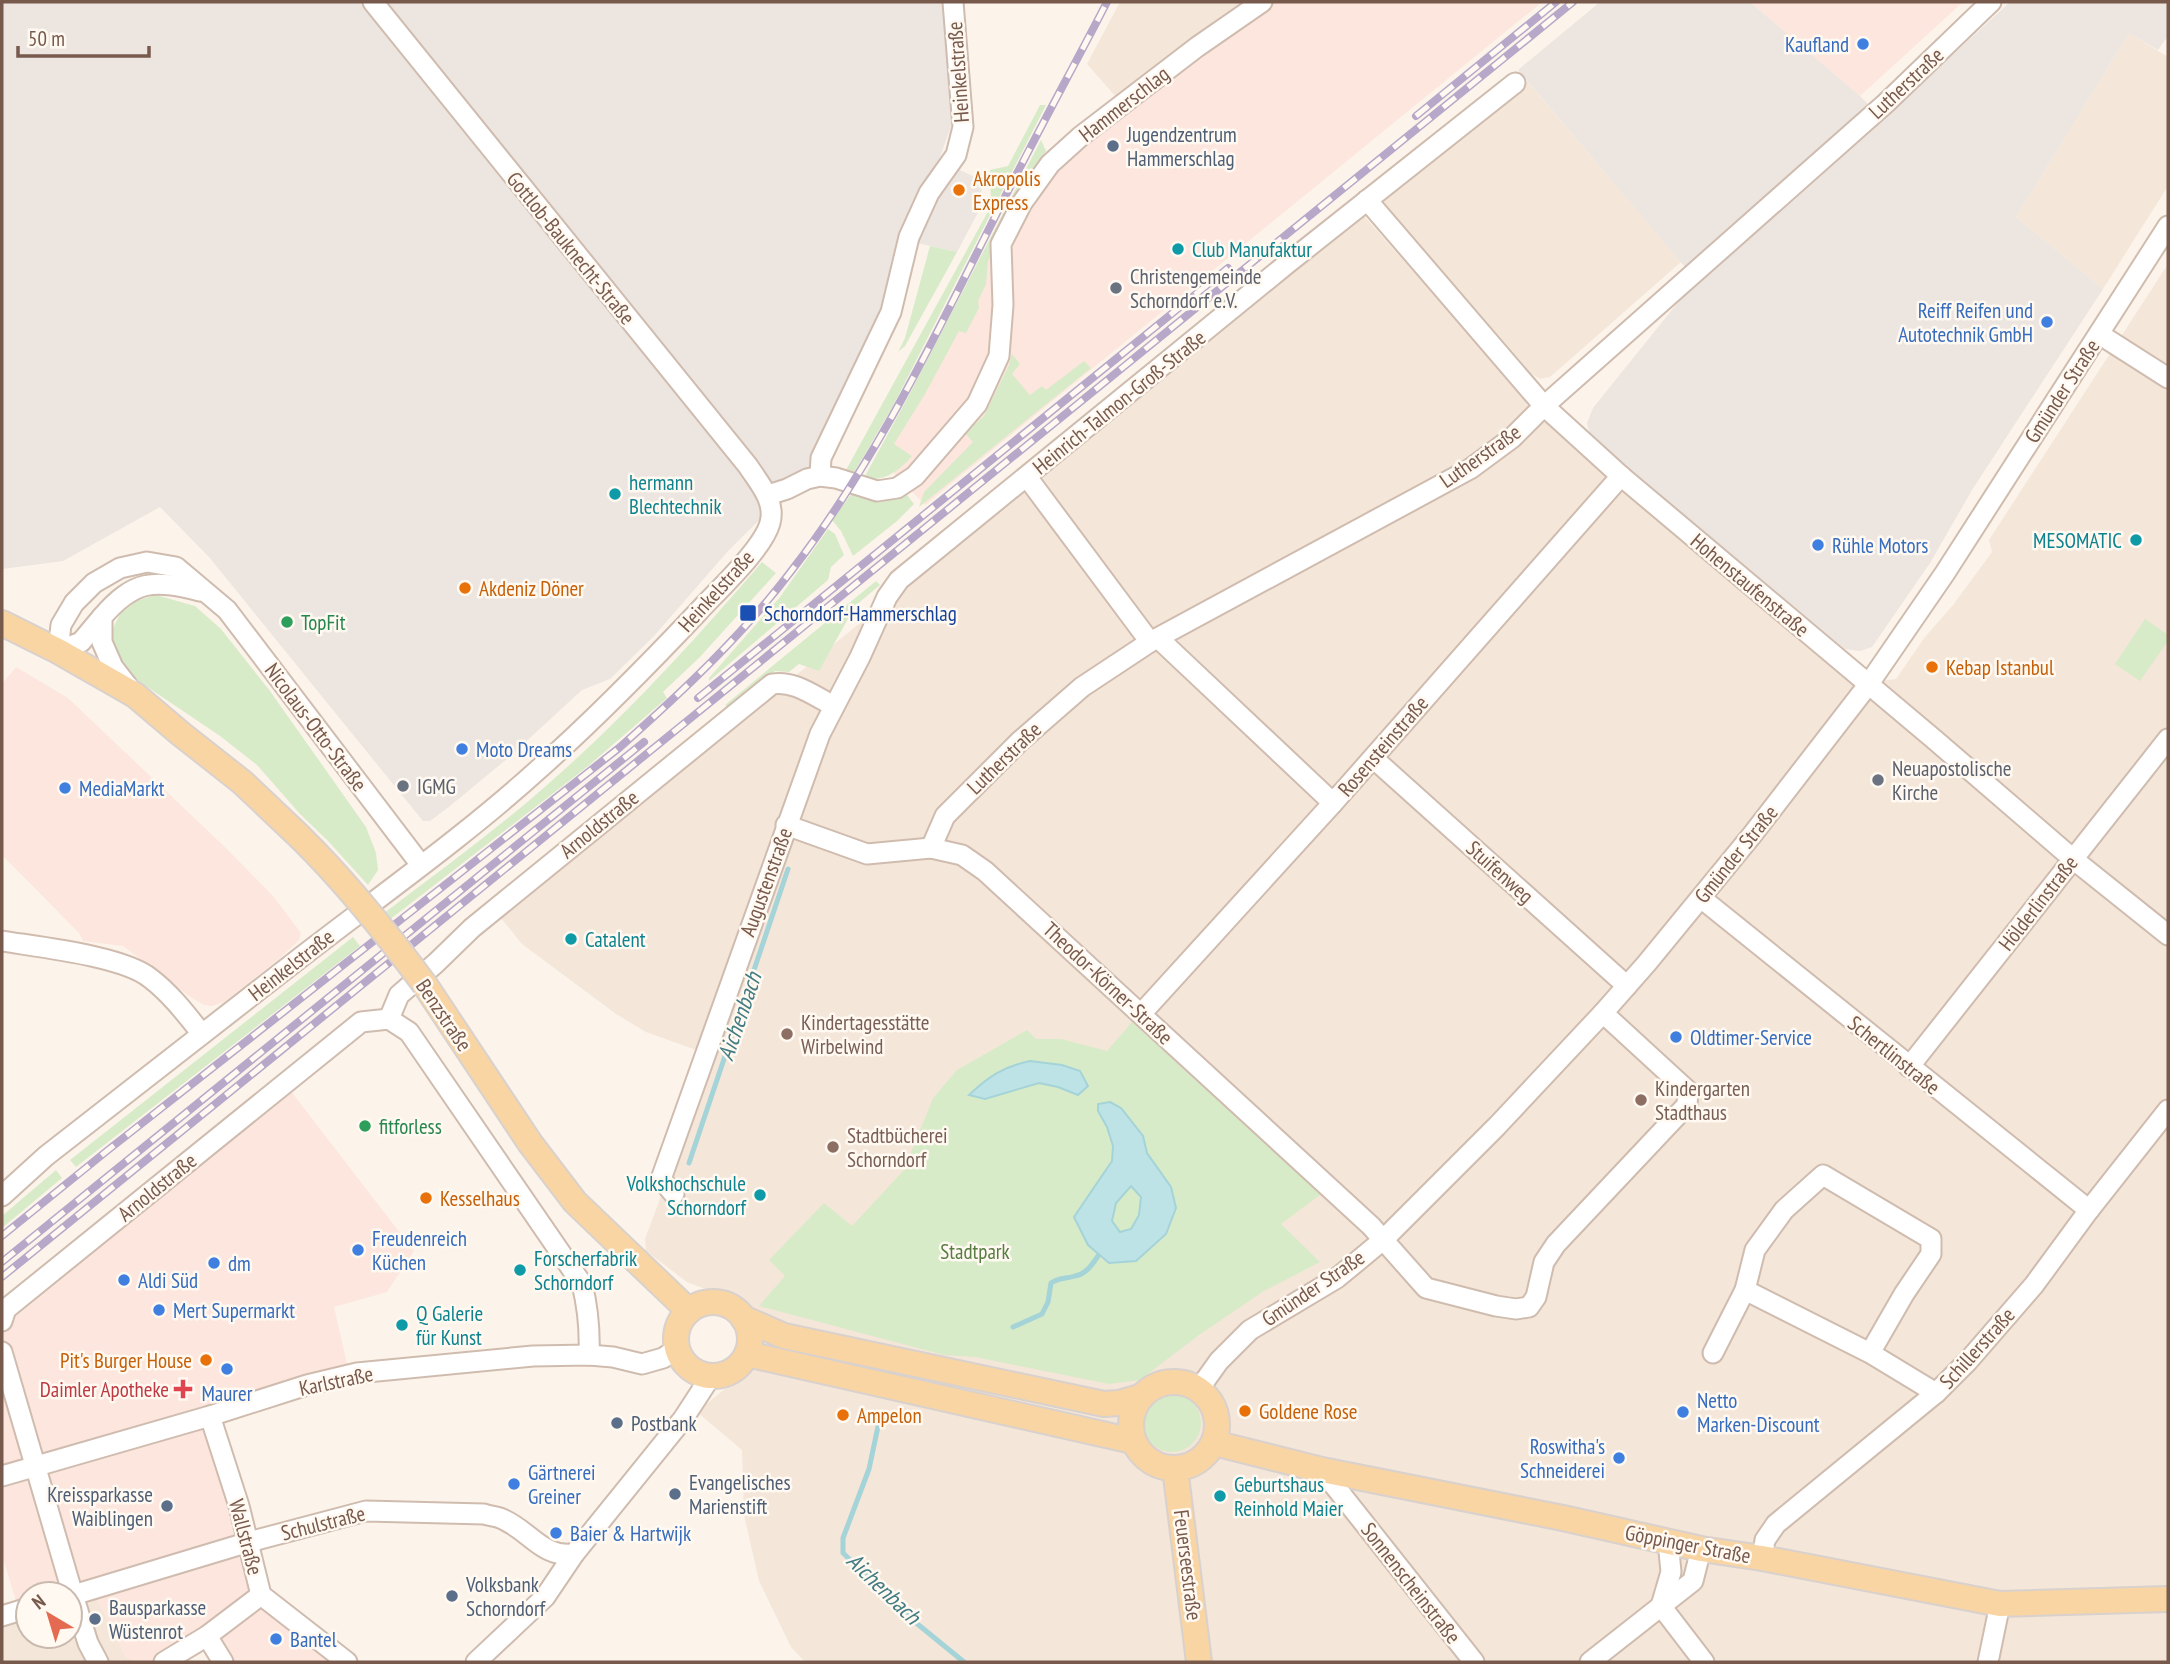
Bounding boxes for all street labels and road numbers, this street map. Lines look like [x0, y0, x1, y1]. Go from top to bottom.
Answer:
street label: Heinkelstraße [941, 21, 975, 123]
street label: Lutherstraße [1863, 41, 1949, 125]
street label: Hammerschlag [1073, 60, 1175, 148]
street label: Gottlob-Bauknecht-Straße [501, 166, 641, 330]
street label: Heinrich-Talmon-Groß-Straße [1027, 324, 1211, 480]
street label: Gmünder Straße [2019, 334, 2105, 448]
street label: Lutherstraße [1434, 418, 1526, 494]
street label: Hohenstaufenstraße [1685, 527, 1815, 643]
street label: Heinkelstraße [672, 544, 760, 638]
street label: Nicolaus-Otto-Straße [259, 658, 373, 796]
street label: Rosensteinstraße [1332, 690, 1434, 802]
street label: Lutherstraße [961, 716, 1047, 800]
street label: Arnoldstraße [554, 784, 644, 864]
street label: Gmünder Straße [1688, 800, 1784, 908]
street label: Augustenstraße [734, 824, 798, 940]
street label: Stuifenweg [1461, 835, 1539, 909]
street label: Hölderlinstraße [1992, 850, 2084, 956]
street label: Theodor-Körner-Straße [1037, 916, 1179, 1050]
street label: Heinkelstraße [243, 923, 339, 1007]
street label: Benzstraße [410, 974, 478, 1056]
street label: Schertlinstraße [1842, 1010, 1946, 1100]
street label: Arnoldstraße [112, 1147, 202, 1227]
street label: Gmünder Straße [1256, 1244, 1370, 1332]
street label: Schillerstraße [1933, 1302, 2021, 1394]
street label: Karlstraße [297, 1360, 375, 1402]
street label: Wallstraße [223, 1496, 269, 1578]
street label: Schulstraße [278, 1500, 368, 1546]
street label: Feuerseestraße [1168, 1508, 1208, 1622]
street label: Sonnenscheinstraße [1355, 1517, 1467, 1649]
street label: Göppinger Straße [1623, 1519, 1753, 1569]

